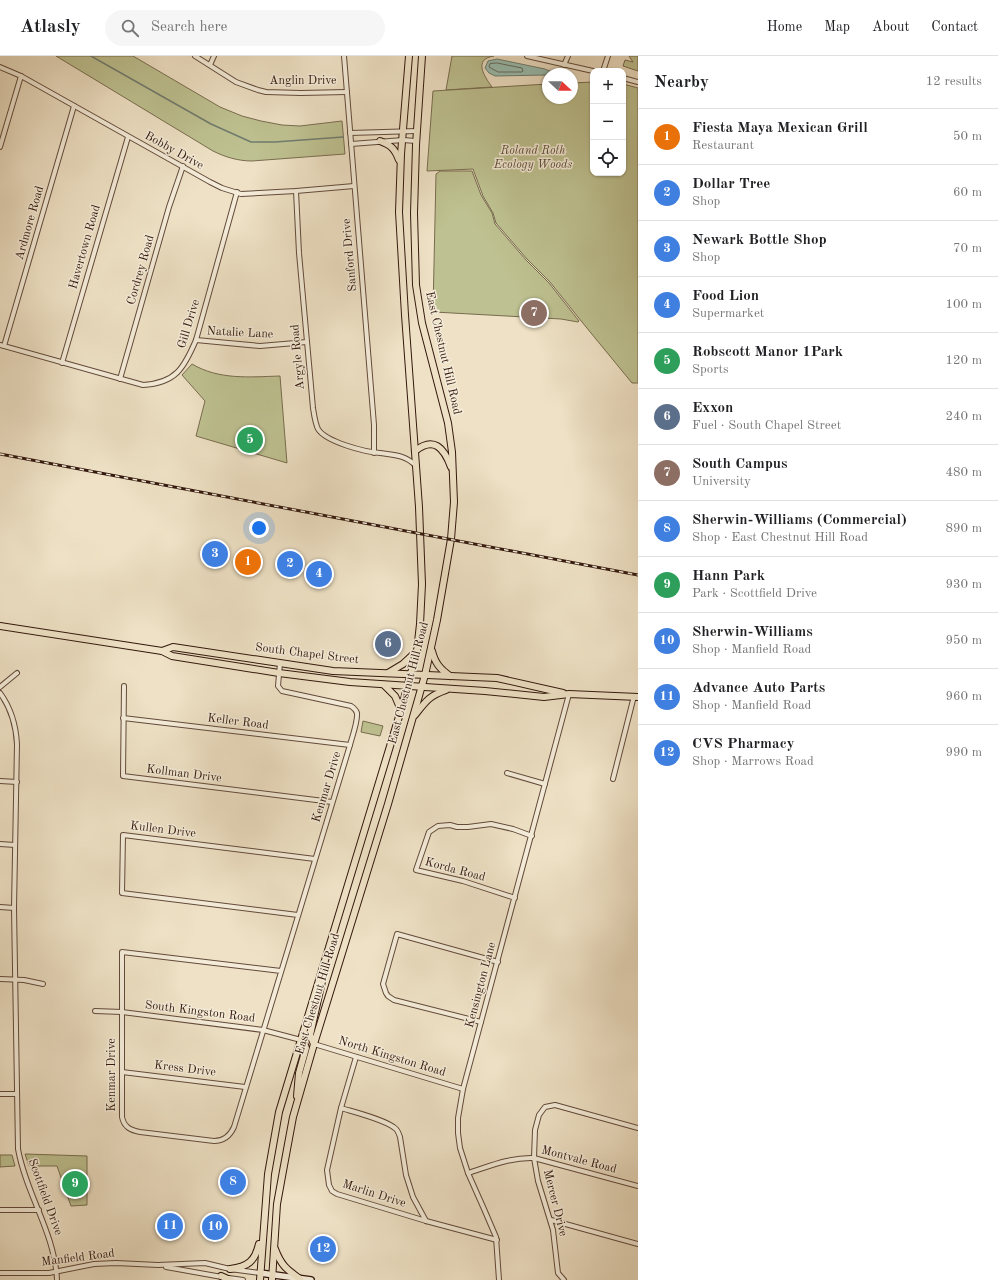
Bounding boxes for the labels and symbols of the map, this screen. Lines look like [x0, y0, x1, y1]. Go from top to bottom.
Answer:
north arrow [542, 68, 578, 104]
street label: Anglin Drive [269, 75, 337, 87]
street label: Bobby Drive [143, 130, 206, 172]
park label: Roland Roth Ecology Woods [493, 145, 572, 171]
street label: Ardmore Road [14, 185, 46, 261]
street label: Havertown Road [67, 203, 103, 291]
street label: Sanford Drive [341, 218, 359, 292]
street label: Cordrey Road [125, 234, 157, 306]
street label: East Chestnut Hill Road [423, 290, 463, 416]
street label: Gill Drive [176, 298, 202, 350]
pin: 7 [521, 298, 547, 328]
street label: Argyle Road [289, 324, 307, 390]
street label: Natalie Lane [206, 325, 274, 341]
pin: 5 [237, 425, 263, 455]
your location [249, 518, 269, 538]
pin: 3 [202, 539, 228, 569]
pin: 1 [235, 547, 261, 577]
pin: 2 [277, 549, 303, 579]
pin: 4 [306, 559, 332, 589]
street label: East Chestnut Hill Road [387, 620, 431, 746]
pin: 6 [375, 629, 401, 659]
street label: South Chapel Street [254, 642, 360, 666]
street label: Keller Road [207, 712, 269, 732]
street label: Kenmar Drive [310, 750, 344, 824]
street label: Kollman Drive [146, 763, 223, 785]
street label: Kullen Drive [129, 820, 197, 840]
street label: Korda Road [423, 856, 487, 884]
street label: East Chestnut Hill Road [294, 932, 342, 1056]
street label: Kensington Lane [464, 940, 498, 1029]
street label: South Kingston Road [144, 999, 256, 1025]
street label: North Kingston Road [337, 1035, 447, 1079]
street label: Kenmar Drive [106, 1038, 118, 1112]
street label: Kress Drive [153, 1059, 217, 1079]
street label: Montvale Road [540, 1144, 618, 1176]
street label: Scottfield Drive [26, 1157, 65, 1237]
pin: 8 [220, 1167, 246, 1197]
street label: Mercer Drive [541, 1168, 569, 1238]
pin: 9 [62, 1169, 88, 1199]
street label: Marlin Drive [341, 1178, 408, 1210]
pin: 11 [157, 1211, 183, 1241]
pin: 10 [202, 1212, 228, 1242]
pin: 12 [310, 1234, 336, 1264]
street label: Manfield Road [41, 1248, 115, 1268]

